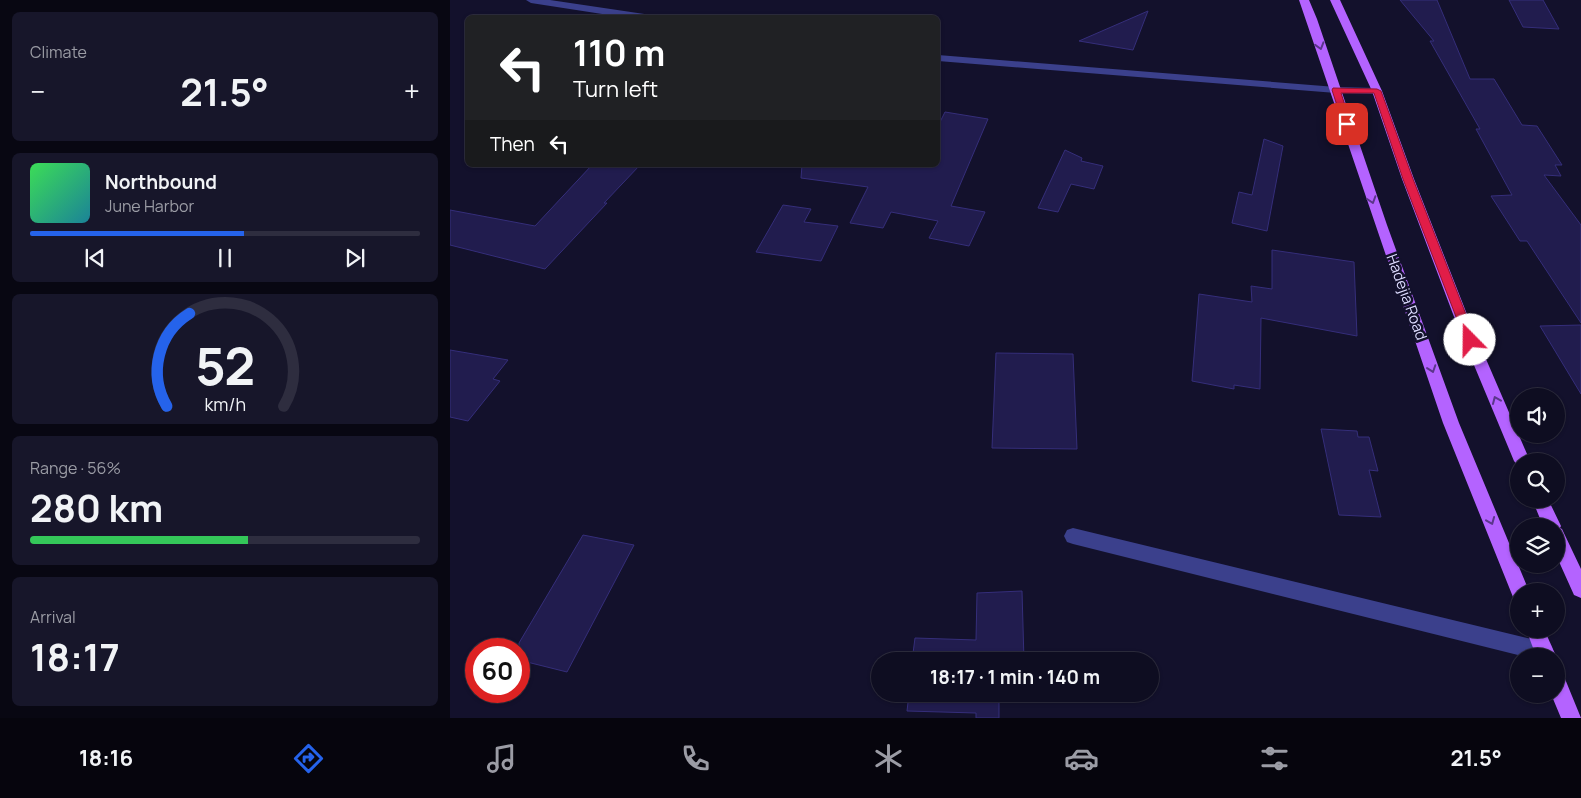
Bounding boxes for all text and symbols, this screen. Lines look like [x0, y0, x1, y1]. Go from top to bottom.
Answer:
text: 110 m [573, 29, 665, 77]
icon: left [490, 35, 555, 100]
text: Climate [30, 41, 87, 63]
one-way arrow [1315, 41, 1325, 49]
text: 21.5° [180, 65, 269, 117]
text: − [30, 72, 45, 110]
text: + [404, 72, 420, 110]
text: Turn left [573, 74, 658, 104]
pin [1326, 103, 1368, 145]
icon: arrive [1333, 110, 1361, 138]
icon: left [545, 130, 573, 158]
text: Then [490, 131, 535, 157]
text: Northbound [105, 169, 217, 195]
text: June Harbor [105, 195, 194, 217]
one-way arrow [1367, 195, 1377, 203]
icon: previous [81, 244, 109, 272]
icon: pause [211, 244, 239, 272]
icon: next [341, 244, 369, 272]
street label: Hadejia Road [1382, 251, 1432, 343]
position arrow [1443, 313, 1495, 365]
text: 52 [195, 330, 255, 401]
one-way arrow [1426, 365, 1436, 373]
map controls [1510, 388, 1565, 703]
button: sound [1510, 388, 1565, 443]
text: km/h [204, 392, 246, 416]
one-way arrow [1492, 396, 1503, 405]
button: search [1510, 453, 1565, 508]
text: Range · 56% [30, 457, 121, 479]
text: 280 km [30, 481, 163, 533]
one-way arrow [1485, 516, 1495, 525]
button: layers [1510, 518, 1565, 573]
button: + [1510, 583, 1565, 638]
text: Arrival [30, 606, 76, 628]
text: 18:17 [30, 630, 120, 682]
speed limit sign: 60 [465, 638, 530, 703]
button: − [1510, 648, 1565, 703]
text: 18:17 · 1 min · 140 m [930, 664, 1100, 690]
icon: directions [291, 741, 326, 776]
icon: music [484, 741, 519, 776]
icon: phone [678, 741, 713, 776]
icon: climate [871, 741, 906, 776]
icon: car [1064, 741, 1099, 776]
icon: filters [1257, 741, 1292, 776]
text: 18:16 [79, 743, 133, 773]
text: 21.5° [1450, 743, 1502, 773]

